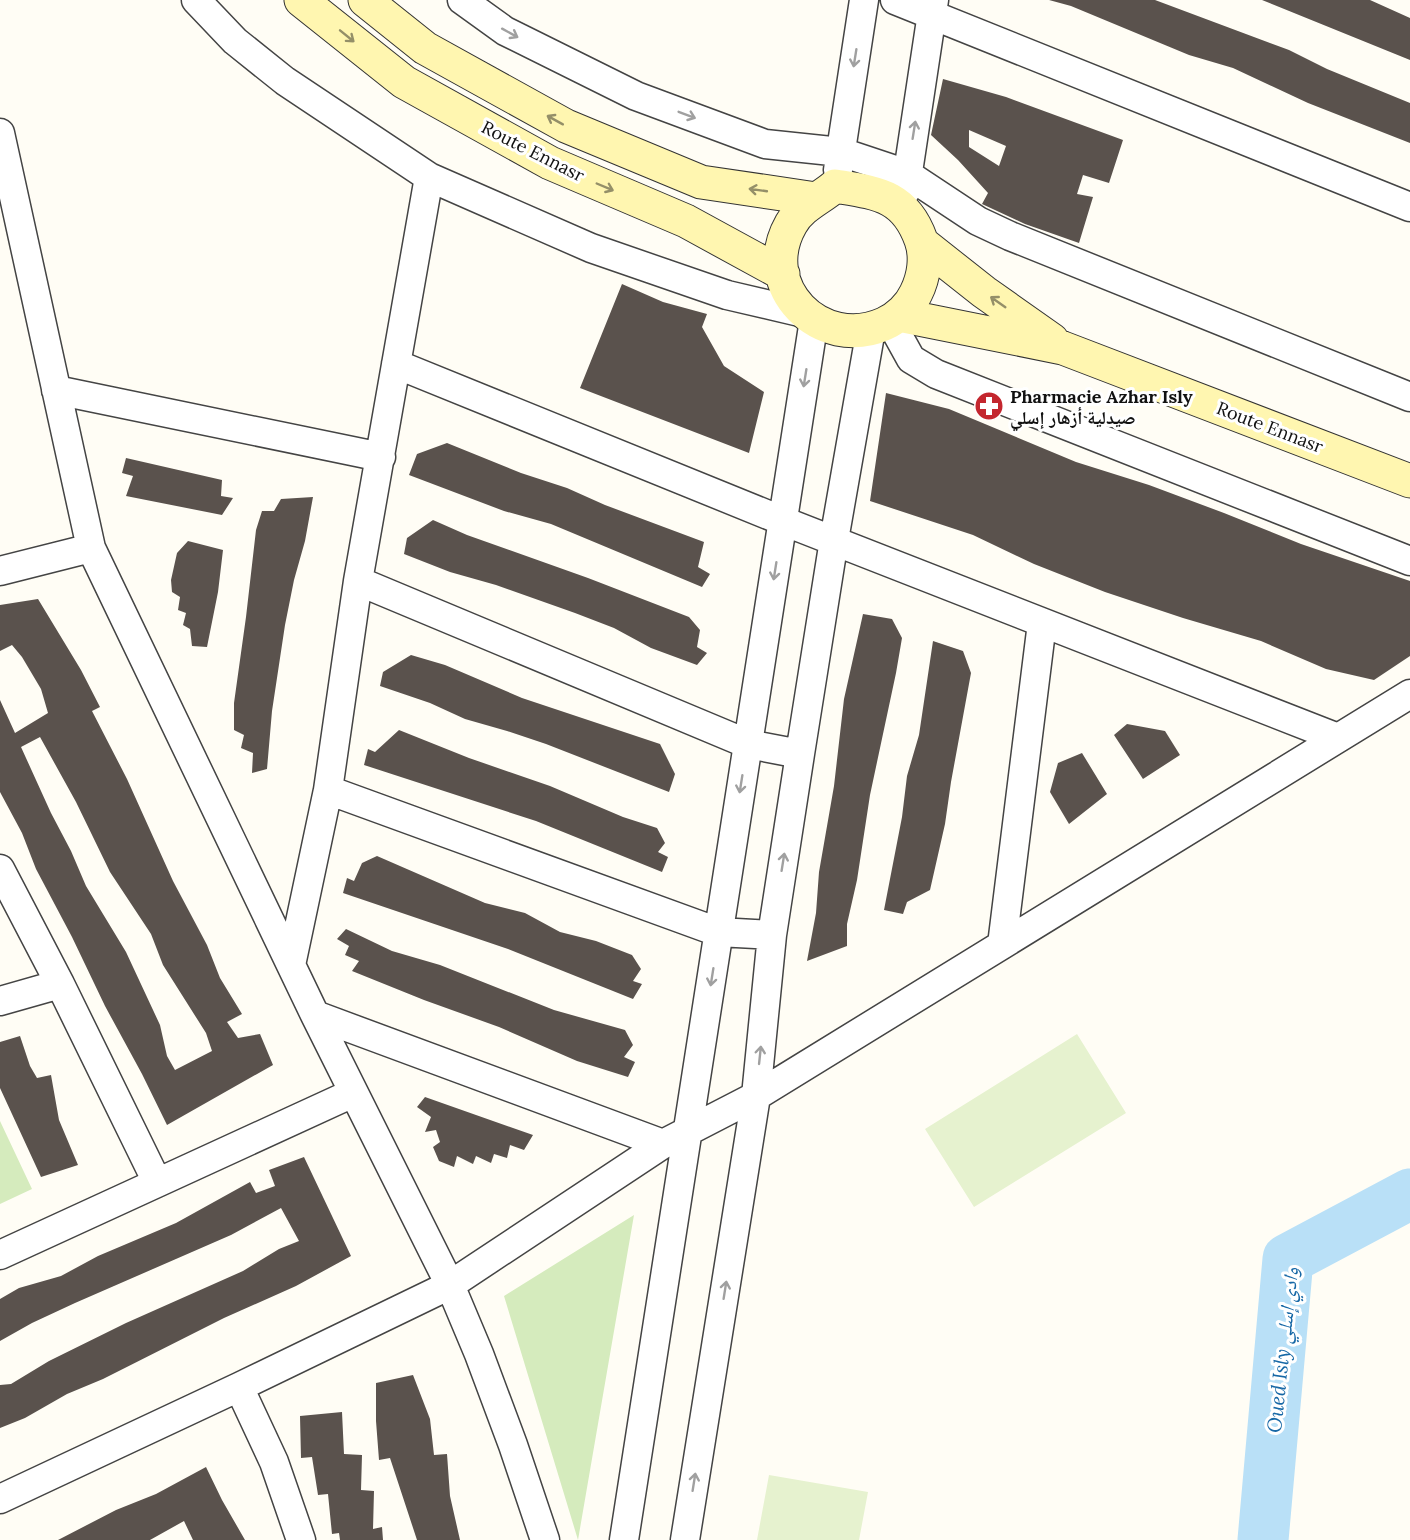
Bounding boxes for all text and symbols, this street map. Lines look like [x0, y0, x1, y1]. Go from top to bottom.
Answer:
one-way arrow [501, 27, 518, 39]
one-way arrow [339, 30, 355, 43]
one-way arrow [849, 47, 860, 67]
one-way arrow [677, 110, 696, 121]
one-way arrow [547, 114, 565, 125]
street label: Route Ennasr [478, 115, 588, 187]
one-way arrow [909, 121, 920, 141]
one-way arrow [596, 181, 614, 193]
one-way arrow [749, 185, 769, 196]
one-way arrow [991, 296, 1007, 308]
one-way arrow [799, 368, 810, 387]
place label: Pharmacie Azhar Isly صيدلية أزهار إسلي [1010, 385, 1193, 432]
pharmacy icon: Pharmacie Azhar Isly صيدلية أزهار إسلي [973, 390, 1005, 422]
street label: Route Ennasr [1213, 396, 1327, 458]
one-way arrow [769, 560, 780, 580]
one-way arrow [736, 774, 747, 793]
one-way arrow [778, 852, 789, 872]
one-way arrow [706, 966, 717, 986]
one-way arrow [755, 1046, 766, 1066]
water label: Oued Isly وادي إسلي [1261, 1266, 1307, 1434]
one-way arrow [720, 1280, 731, 1300]
one-way arrow [689, 1473, 700, 1493]

